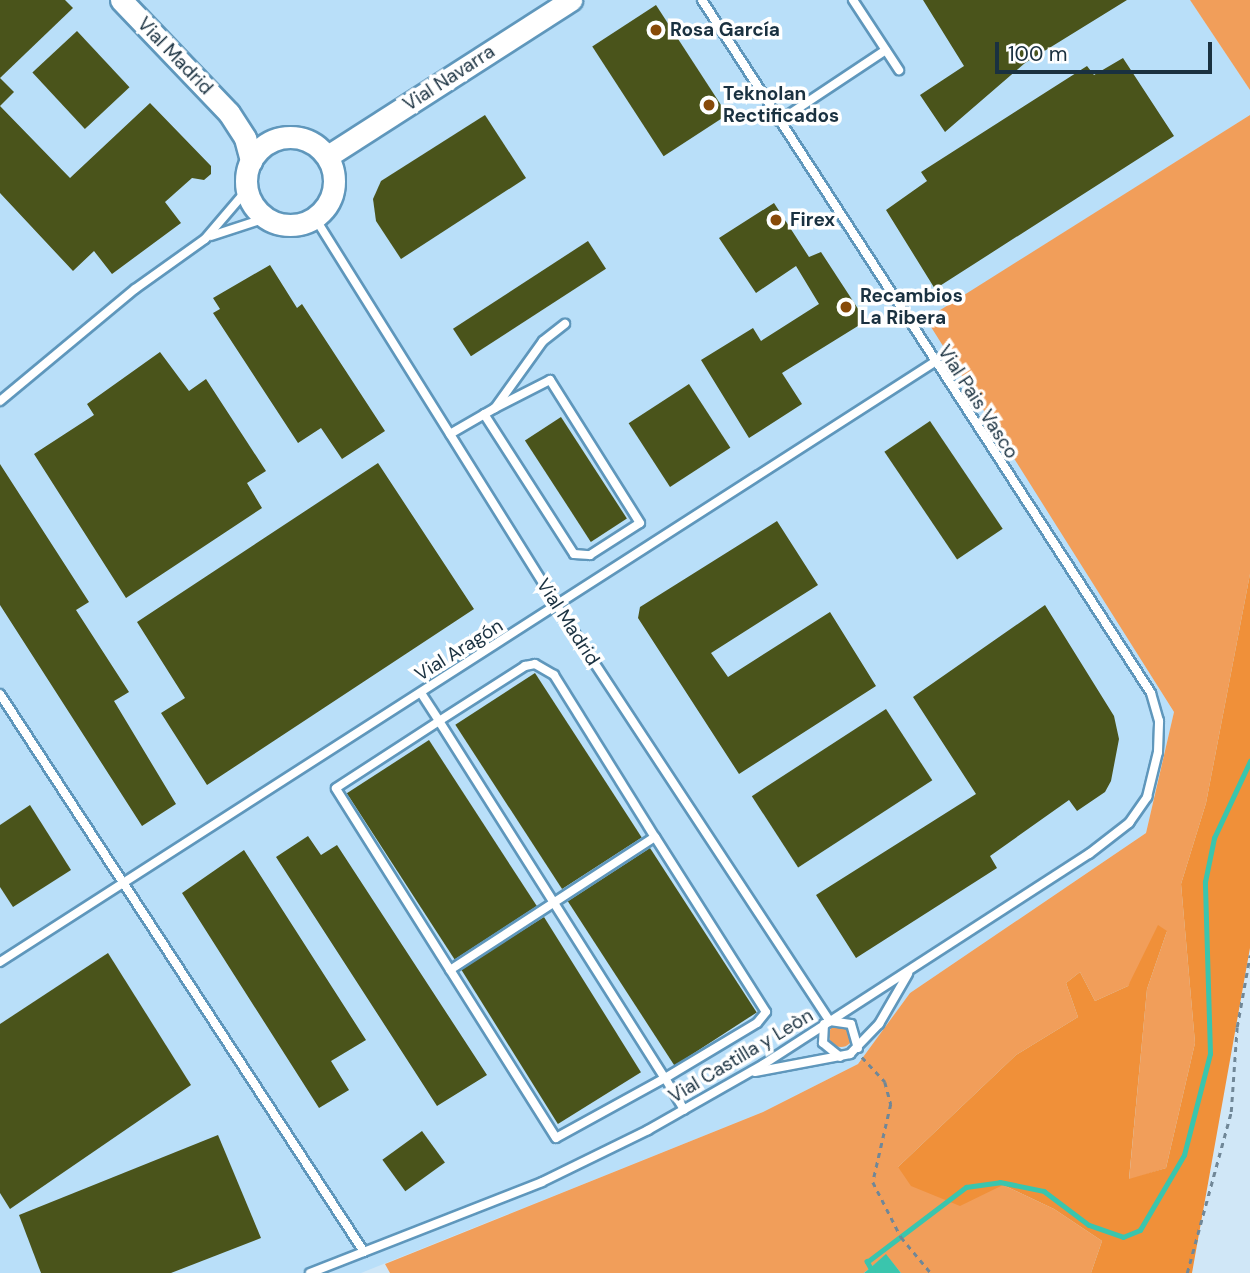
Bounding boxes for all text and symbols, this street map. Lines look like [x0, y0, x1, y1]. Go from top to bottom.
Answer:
street label: Vial Madrid [133, 13, 217, 99]
place label: Rosa García [670, 19, 780, 41]
marker: Rosa García [648, 22, 664, 38]
scale bar [998, 28, 1215, 72]
street label: Vial Navarra [399, 40, 499, 116]
text: 100 m [1008, 40, 1068, 68]
place label: Teknolan Rectificados [723, 83, 839, 127]
marker: Teknolan Rectificados [701, 97, 717, 113]
place label: Firex [790, 209, 835, 231]
marker: Firex [768, 212, 784, 228]
place label: Recambios La Ribera [860, 285, 963, 329]
marker: Recambios La Ribera [838, 299, 854, 315]
street label: Vial Pais Vasco [933, 341, 1023, 463]
street label: Vial Madrid [532, 574, 604, 670]
street label: Vial Aragón [411, 614, 507, 686]
street label: Vial Castilla y Leòn [665, 1004, 817, 1108]

